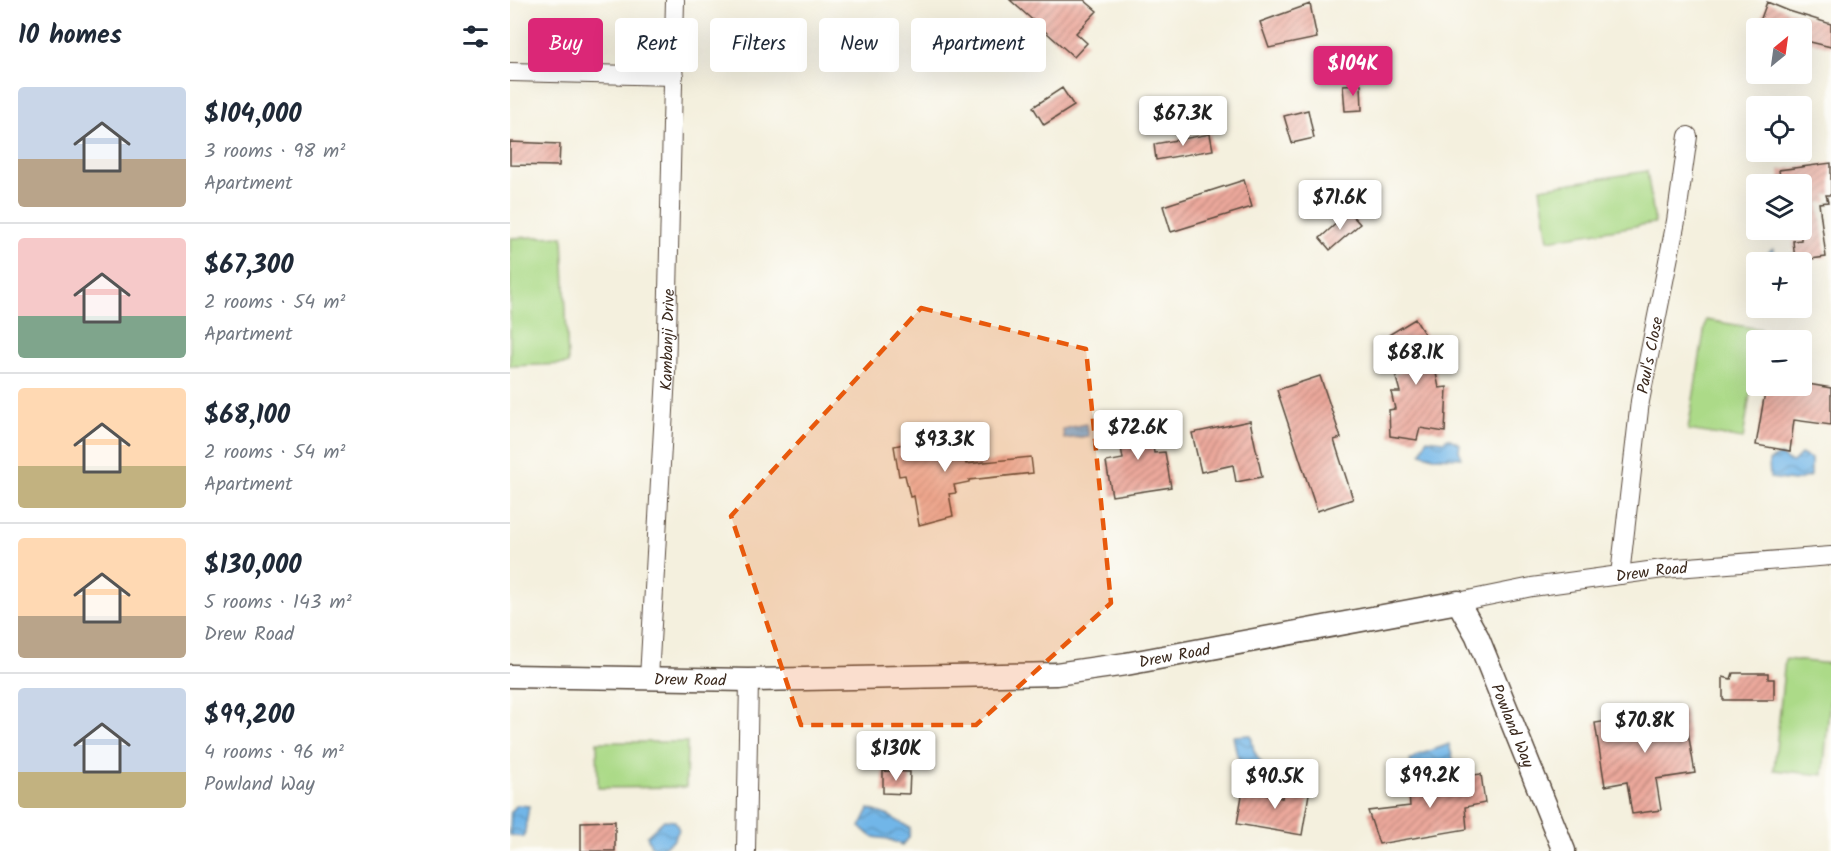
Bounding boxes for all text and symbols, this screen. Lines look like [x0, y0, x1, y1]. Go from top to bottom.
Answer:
text: 10 homes [18, 15, 122, 57]
chip: Buy [528, 18, 603, 72]
chip: Rent [615, 18, 698, 72]
chip: Filters [710, 18, 807, 72]
chip: New [819, 18, 899, 72]
chip: Apartment [911, 18, 1046, 72]
north arrow [1746, 18, 1812, 84]
map controls [1746, 18, 1812, 396]
icon: filters [459, 20, 492, 53]
pin: $104K [1311, 46, 1395, 97]
text: $104K [1327, 49, 1379, 81]
text: $104,000 [204, 94, 302, 136]
pin: $67.3K [1134, 96, 1232, 147]
button: locate [1746, 96, 1812, 162]
text: $67.3K [1153, 99, 1213, 131]
icon: home [66, 111, 138, 183]
text: 3 rooms · 98 m² [204, 136, 345, 168]
text: Apartment [204, 168, 293, 200]
button: layers [1746, 174, 1812, 240]
pin: $71.6K [1291, 180, 1389, 231]
text: $71.6K [1313, 183, 1367, 215]
text: $67,300 [204, 245, 293, 287]
button: + [1746, 252, 1812, 318]
icon: home [66, 262, 138, 334]
text: 2 rooms · 54 m² [204, 287, 345, 319]
street label: Kambanji Drive [654, 288, 682, 391]
street label: Paul's Close [1631, 315, 1671, 396]
text: Apartment [204, 319, 293, 351]
button: − [1746, 330, 1812, 396]
pin: $68.1K [1367, 335, 1465, 386]
text: $68.1K [1387, 338, 1445, 370]
text: $68,100 [204, 395, 290, 437]
pin: $72.6K [1089, 410, 1187, 461]
icon: home [66, 412, 138, 484]
text: $72.6K [1108, 413, 1168, 445]
pin: $93.3K [896, 422, 994, 473]
text: $93.3K [915, 425, 975, 457]
text: 2 rooms · 54 m² [204, 437, 345, 469]
text: Apartment [204, 469, 293, 501]
text: $130,000 [204, 545, 302, 587]
street label: Drew Road [1614, 556, 1689, 589]
icon: home [66, 562, 138, 634]
text: 5 rooms · 143 m² [204, 587, 352, 619]
text: Drew Road [204, 619, 294, 651]
street label: Drew Road [1137, 637, 1213, 675]
street label: Drew Road [654, 667, 727, 694]
street label: Powland Way [1484, 680, 1540, 772]
text: $99,200 [204, 695, 294, 737]
pin: $70.8K [1596, 703, 1694, 754]
text: $70.8K [1615, 706, 1675, 738]
icon: home [66, 712, 138, 784]
pin: $130K [854, 731, 938, 782]
text: $130K [870, 734, 922, 766]
text: 4 rooms · 96 m² [204, 737, 344, 769]
pin: $99.2K [1381, 758, 1479, 809]
pin: $90.5K [1226, 759, 1324, 810]
text: $99.2K [1400, 761, 1460, 793]
text: $90.5K [1245, 762, 1305, 794]
text: Powland Way [204, 769, 315, 801]

